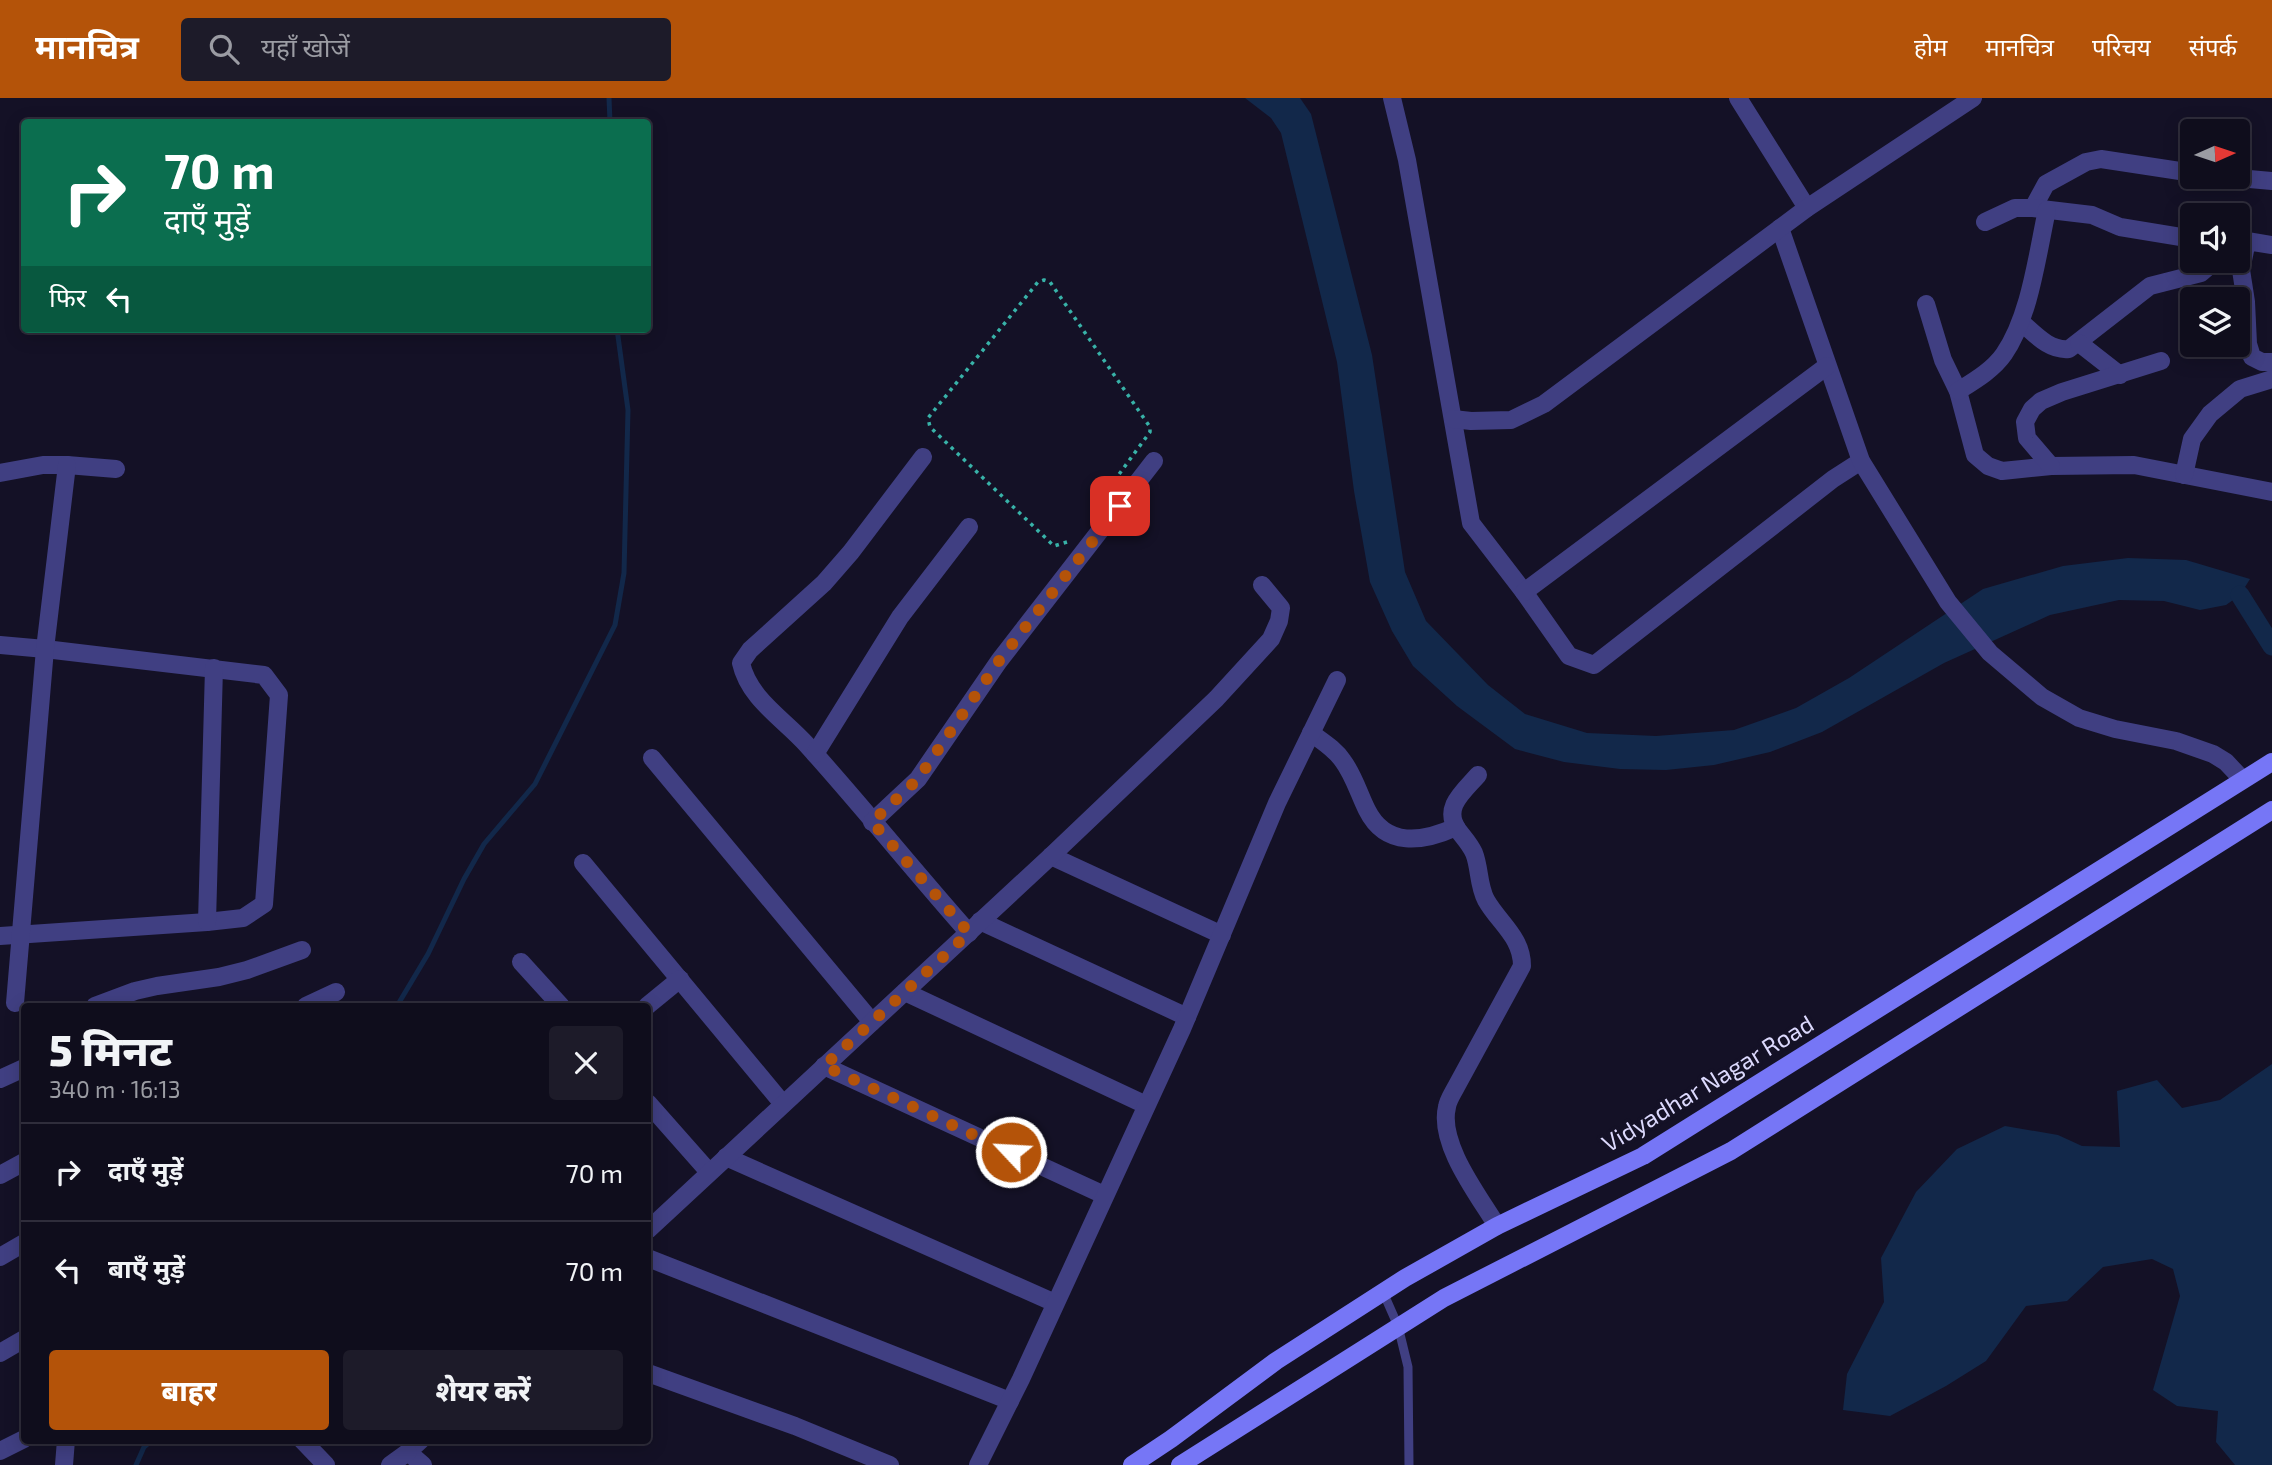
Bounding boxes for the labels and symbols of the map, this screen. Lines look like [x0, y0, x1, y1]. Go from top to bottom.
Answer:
north arrow [2180, 119, 2250, 189]
pin [1090, 476, 1150, 536]
street label: Vidyadhar Nagar Road [1596, 1008, 1818, 1157]
position arrow [974, 1115, 1048, 1189]

